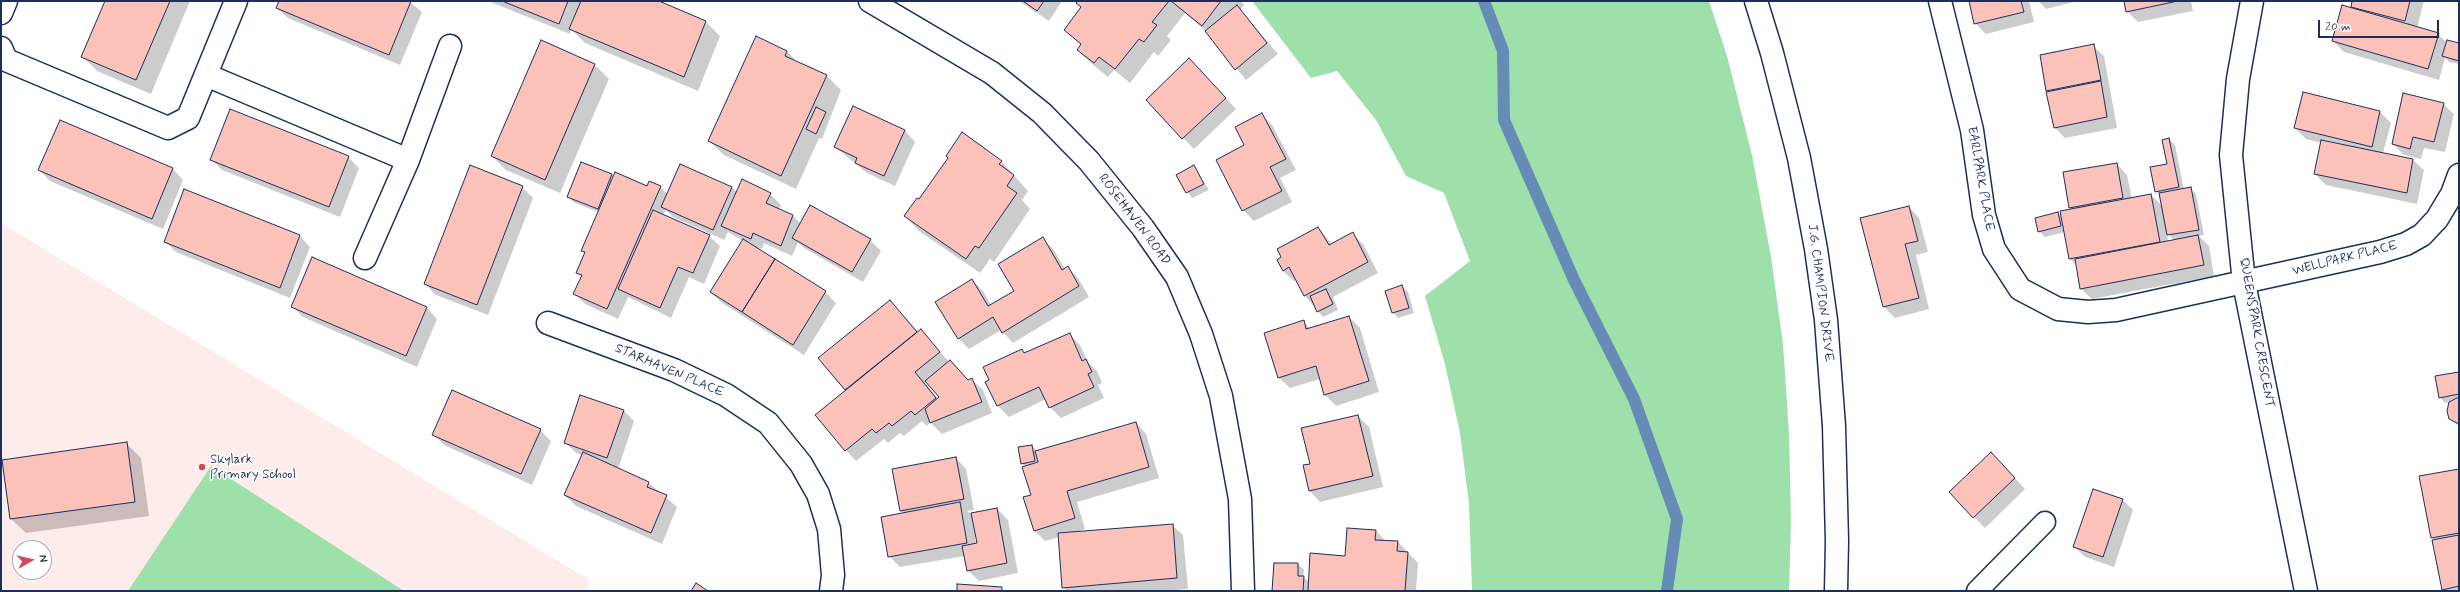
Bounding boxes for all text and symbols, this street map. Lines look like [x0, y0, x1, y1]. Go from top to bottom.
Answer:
scale bar [2320, 12, 2441, 38]
text: 20 m [2325, 19, 2351, 35]
street label: EARLPARK PLACE [1963, 125, 1997, 233]
street label: ROSEHAVEN ROAD [1094, 171, 1174, 269]
street label: J.G. CHAMPION DRIVE [1804, 223, 1836, 363]
street label: WELLPARK PLACE [2291, 238, 2399, 280]
street label: QUEENSPARK CRESCENT [2235, 257, 2277, 409]
street label: STARHAVEN PLACE [612, 341, 726, 401]
place label: Skylark Primary School [210, 452, 296, 483]
marker: Skylark Primary School [197, 462, 207, 472]
north arrow [12, 540, 52, 580]
text: N [35, 554, 50, 563]

